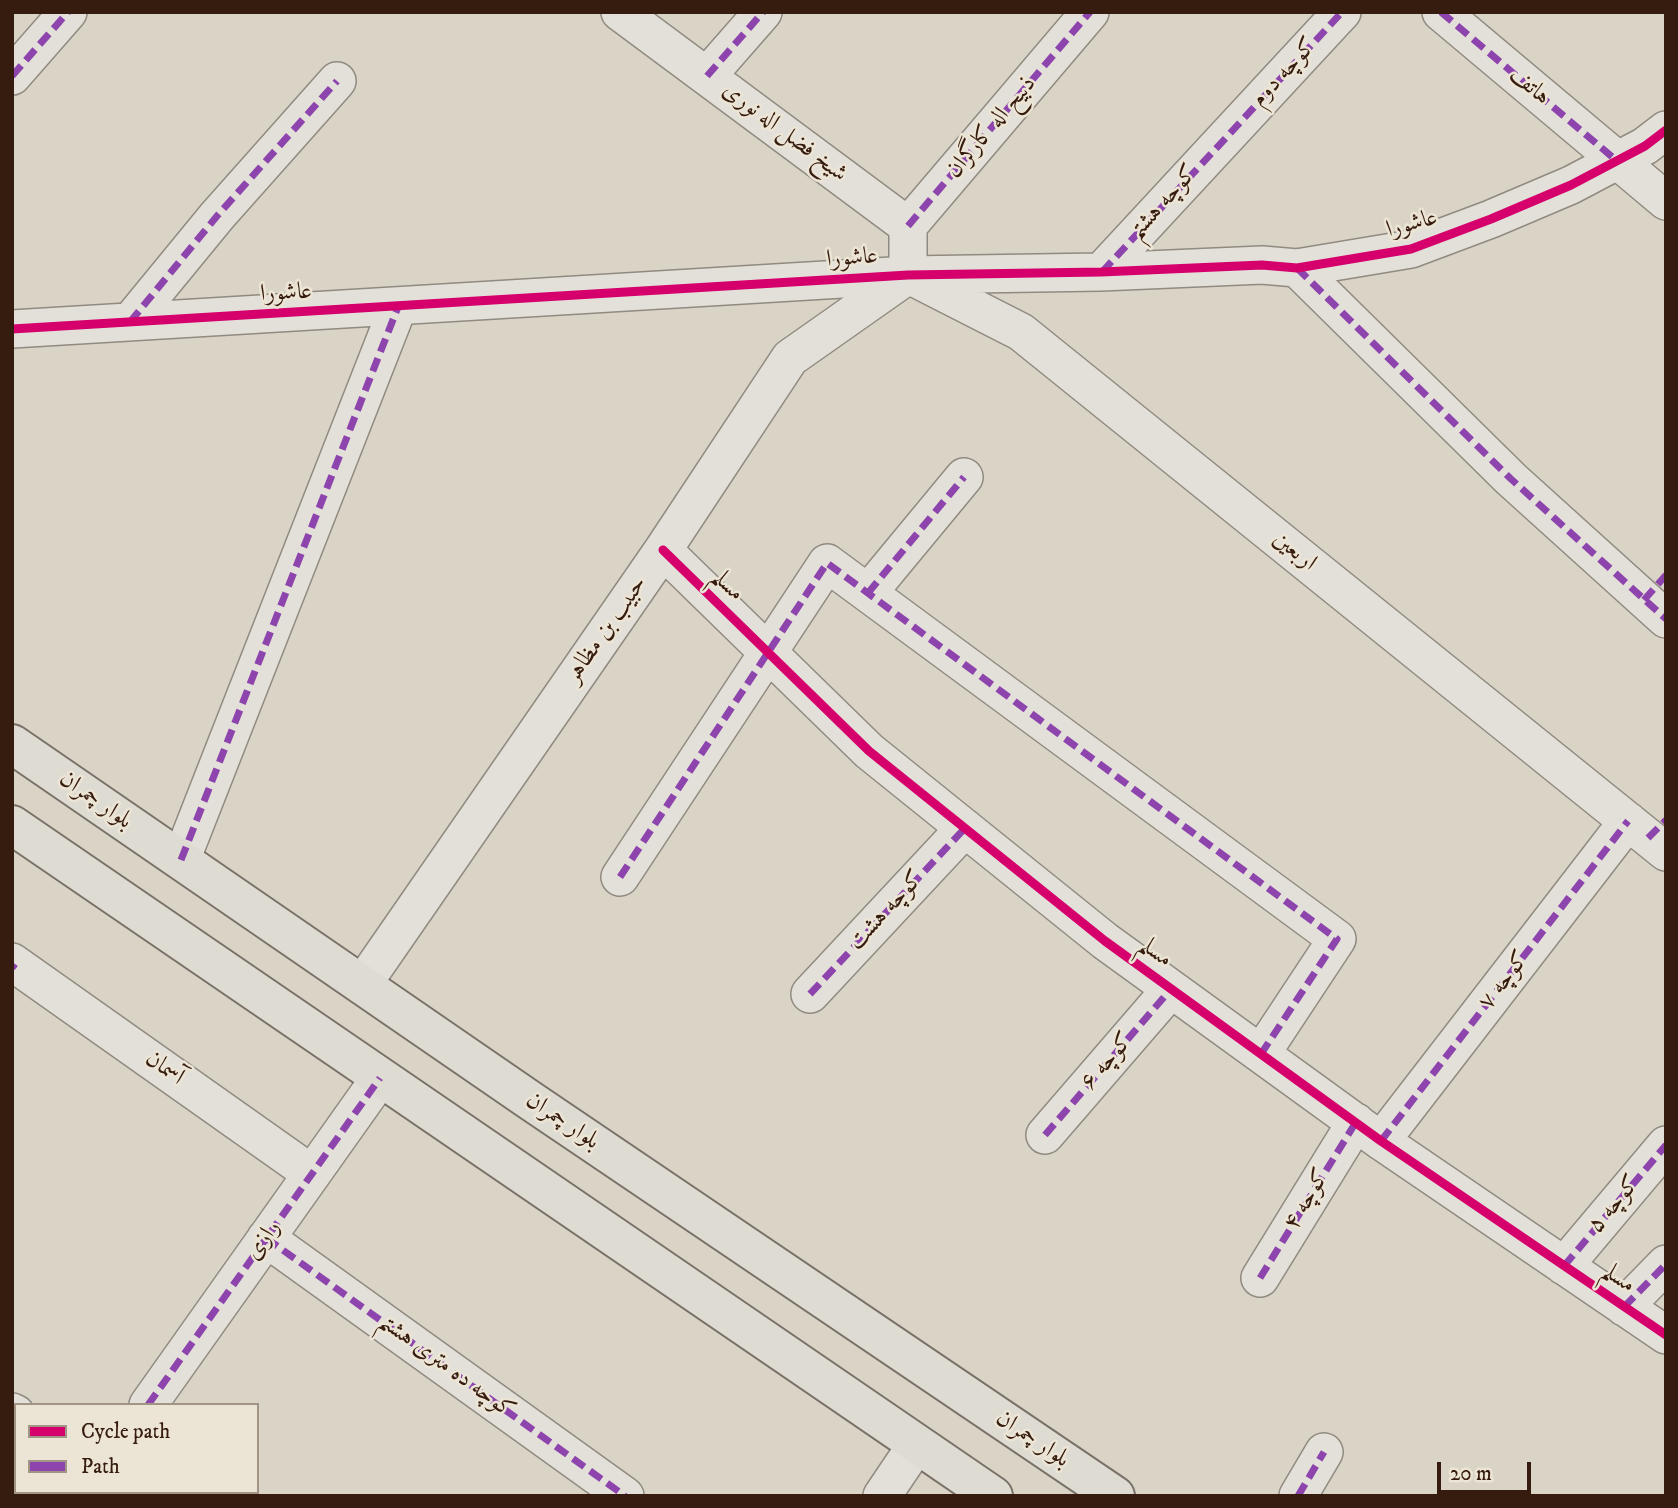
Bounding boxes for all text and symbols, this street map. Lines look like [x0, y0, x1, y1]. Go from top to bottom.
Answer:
street label: کوچه دوم [1246, 32, 1324, 114]
street label: هاتف [1502, 61, 1556, 113]
street label: ذبیح اله کارگران [941, 71, 1043, 185]
street label: شیخ فضل اله نوری [716, 77, 852, 189]
street label: کوچه هشتم [1123, 160, 1205, 246]
street label: عاشورا [1383, 204, 1441, 246]
street label: عاشورا [825, 243, 879, 275]
street label: عاشورا [260, 278, 312, 310]
street label: اربعین [1266, 526, 1322, 578]
street label: مسلم [705, 564, 749, 608]
street label: حبیب بن مظاهر [560, 571, 654, 689]
street label: بلوار چمران [53, 765, 137, 837]
street label: کوچه هشت [843, 865, 931, 957]
street label: مسلم [1133, 931, 1177, 975]
street label: کوچه ۷ [1473, 946, 1537, 1016]
street label: کوچه ۶ [1075, 1027, 1141, 1097]
street label: آسمان [139, 1045, 189, 1093]
street label: بلوار چمران [520, 1087, 604, 1157]
street label: کوچه ۴ [1278, 1164, 1338, 1236]
street label: کوچه ۵ [1582, 1170, 1648, 1240]
street label: رازی [240, 1215, 288, 1267]
street label: مسلم [1596, 1257, 1640, 1301]
street label: کوچه ده متری هشتم [372, 1308, 520, 1426]
legend [14, 1403, 259, 1494]
street label: بلوار چمران [990, 1405, 1074, 1475]
text: Cycle path [81, 1419, 170, 1445]
scale bar [1440, 1448, 1534, 1492]
text: Path [81, 1454, 120, 1480]
text: 20 m [1450, 1461, 1492, 1487]

